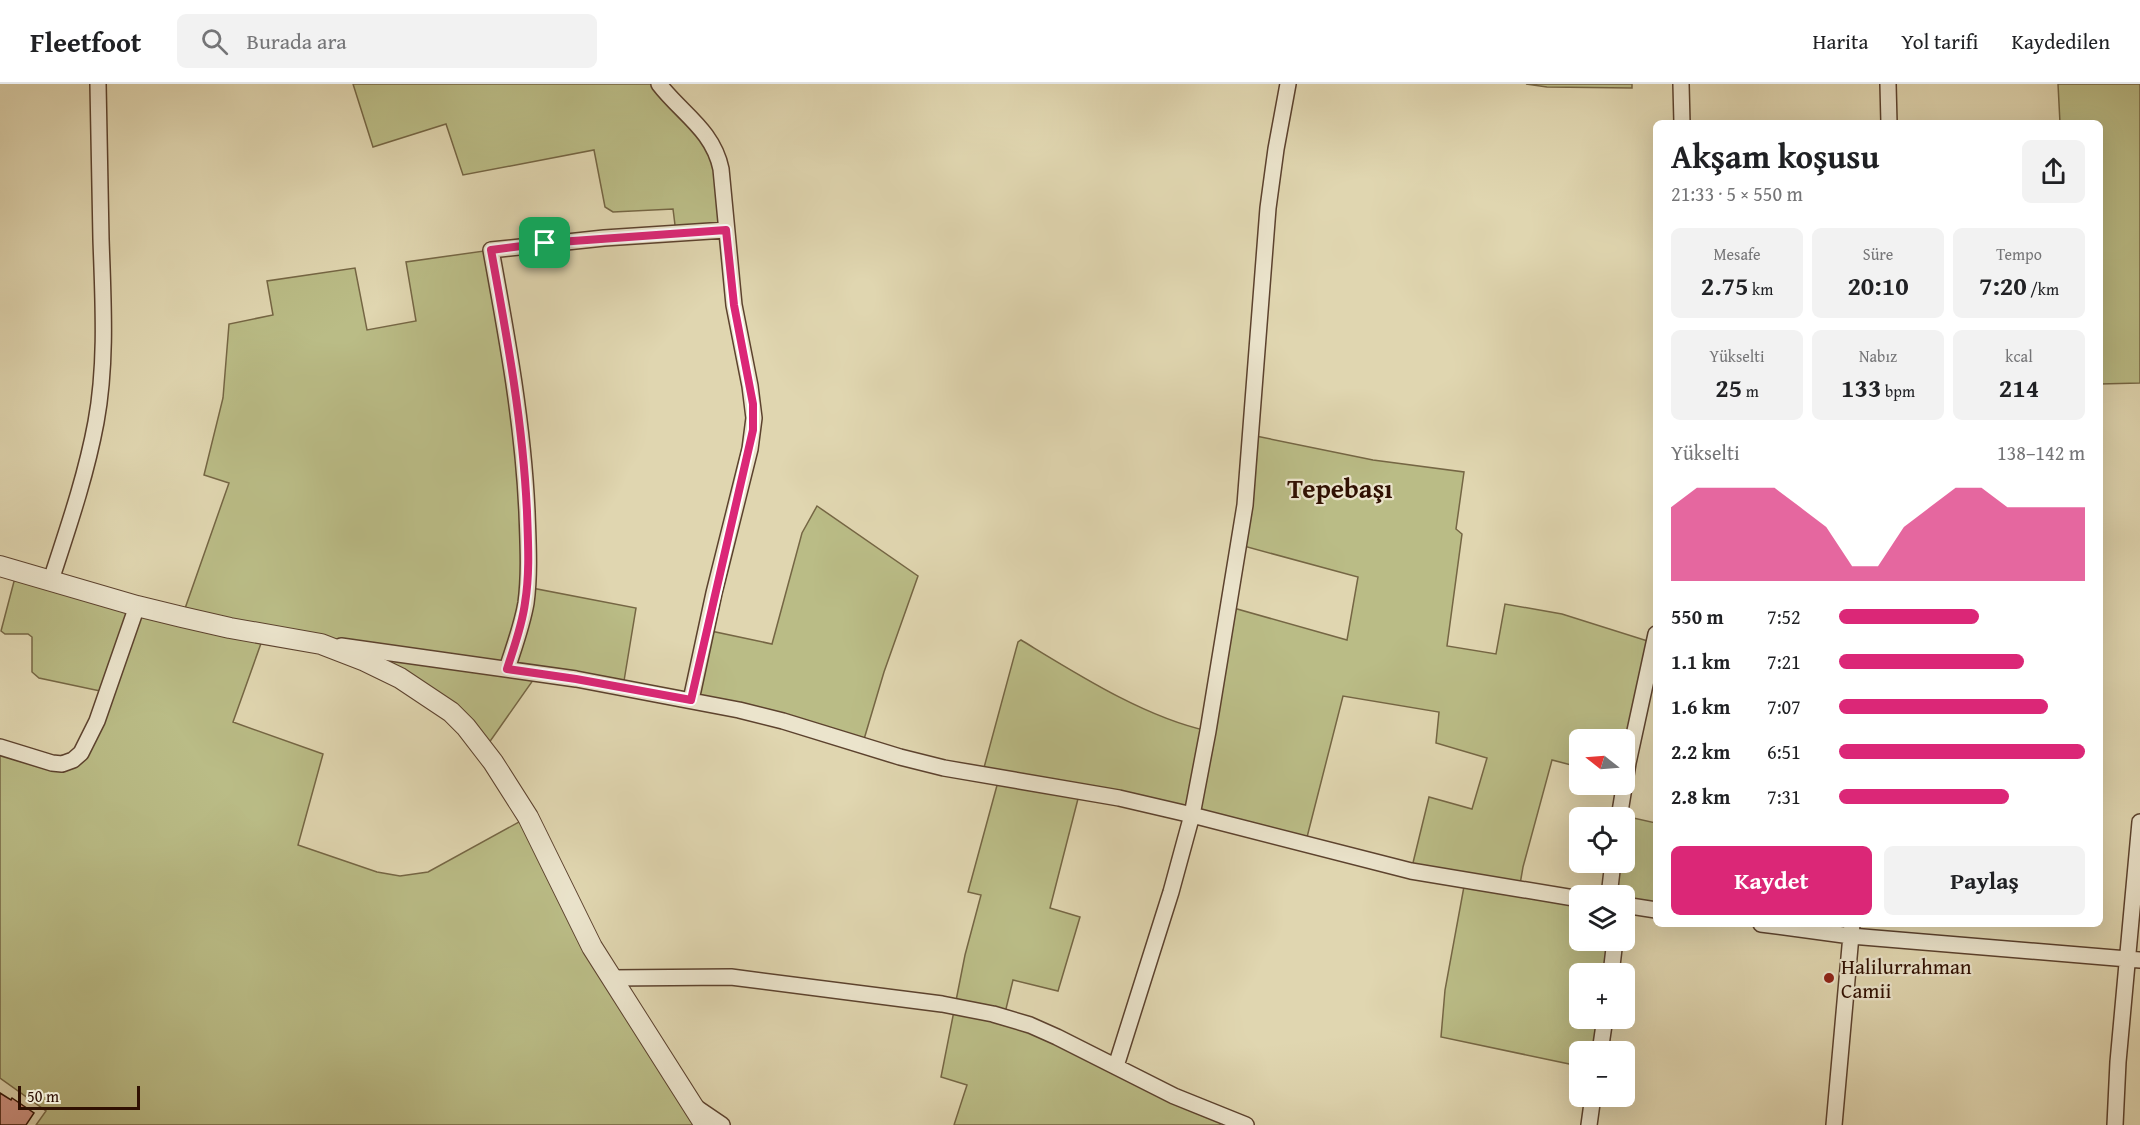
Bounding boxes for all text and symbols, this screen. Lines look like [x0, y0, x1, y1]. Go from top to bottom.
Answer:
search box [177, 14, 597, 68]
text: Fleetfoot [30, 21, 141, 62]
icon: search [198, 25, 231, 58]
text: Burada ara [246, 25, 347, 57]
text: Harita [1813, 26, 1868, 57]
text: Yol tarifi [1901, 26, 1978, 57]
text: Kaydedilen [2011, 26, 2110, 57]
text: Akşam koşusu [1671, 132, 1879, 180]
button: share [2022, 140, 2085, 203]
text: 21:33 · 5 × 550 m [1671, 179, 1803, 208]
pin [519, 217, 570, 268]
icon: arrive [528, 226, 561, 259]
text: Mesafe [1713, 242, 1761, 266]
text: Süre [1863, 242, 1893, 266]
text: Tempo [1996, 242, 2042, 266]
text: 2.75 [1701, 266, 1749, 305]
text: 20:10 [1847, 266, 1909, 305]
text: 7:20 [1979, 266, 2027, 305]
text: km [1749, 277, 1773, 301]
text: /km [2027, 277, 2059, 301]
text: Yükselti [1710, 344, 1764, 368]
text: Nabız [1859, 344, 1897, 368]
text: kcal [2005, 344, 2033, 368]
text: 25 [1715, 368, 1742, 407]
text: 133 [1841, 368, 1881, 407]
text: 214 [1999, 368, 2039, 407]
text: m [1742, 379, 1759, 403]
text: bpm [1881, 379, 1915, 403]
text: Yükselti [1671, 438, 1740, 467]
text: 138–142 m [1997, 438, 2085, 467]
district label: Tepebaşı [1287, 468, 1393, 508]
text: 550 m [1671, 602, 1724, 631]
text: 7:52 [1767, 602, 1801, 631]
text: 1.1 km [1671, 647, 1730, 676]
text: 7:21 [1767, 647, 1801, 676]
text: 1.6 km [1671, 692, 1730, 721]
text: 7:07 [1767, 692, 1801, 721]
north arrow [1569, 729, 1635, 795]
map controls [1569, 729, 1635, 1107]
text: 2.2 km [1671, 737, 1730, 766]
text: 6:51 [1767, 737, 1801, 766]
text: 2.8 km [1671, 782, 1730, 811]
text: 7:31 [1767, 782, 1801, 811]
button: locate [1569, 807, 1635, 873]
button: Kaydet [1671, 846, 1872, 915]
button: Paylaş [1884, 846, 2085, 915]
button: layers [1569, 885, 1635, 951]
place label: Halilurrahman Camii [1841, 951, 1972, 1006]
button: + [1569, 963, 1635, 1029]
marker: Halilurrahman Camii [1822, 971, 1836, 985]
button: − [1569, 1041, 1635, 1107]
scale bar [18, 1083, 140, 1110]
text: 50 m [27, 1084, 59, 1108]

